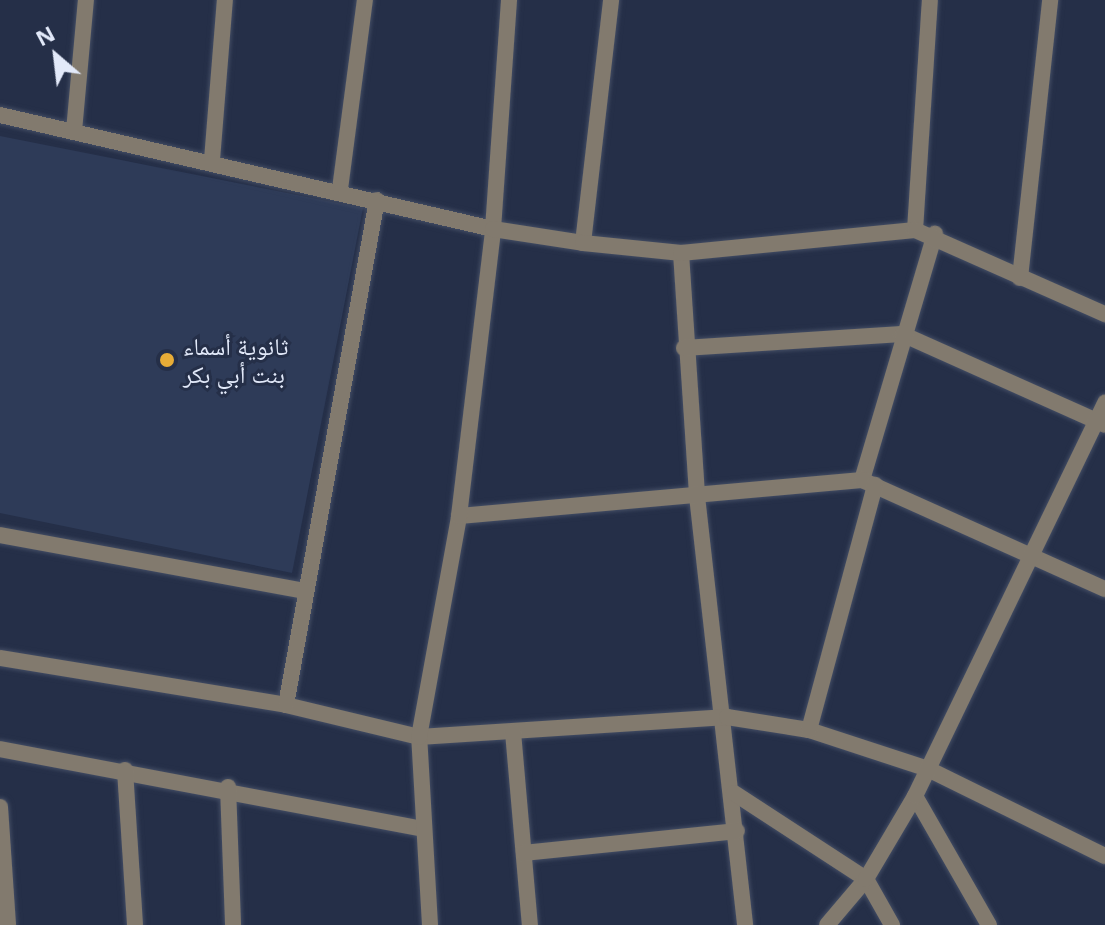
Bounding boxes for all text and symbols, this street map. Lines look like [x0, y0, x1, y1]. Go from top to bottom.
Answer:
north arrow [16, 16, 96, 96]
text: N [30, 17, 60, 52]
place label: ثانوية أسماء بنت أبي بكر [183, 332, 288, 388]
marker: ثانوية أسماء بنت أبي بكر [158, 351, 176, 369]

